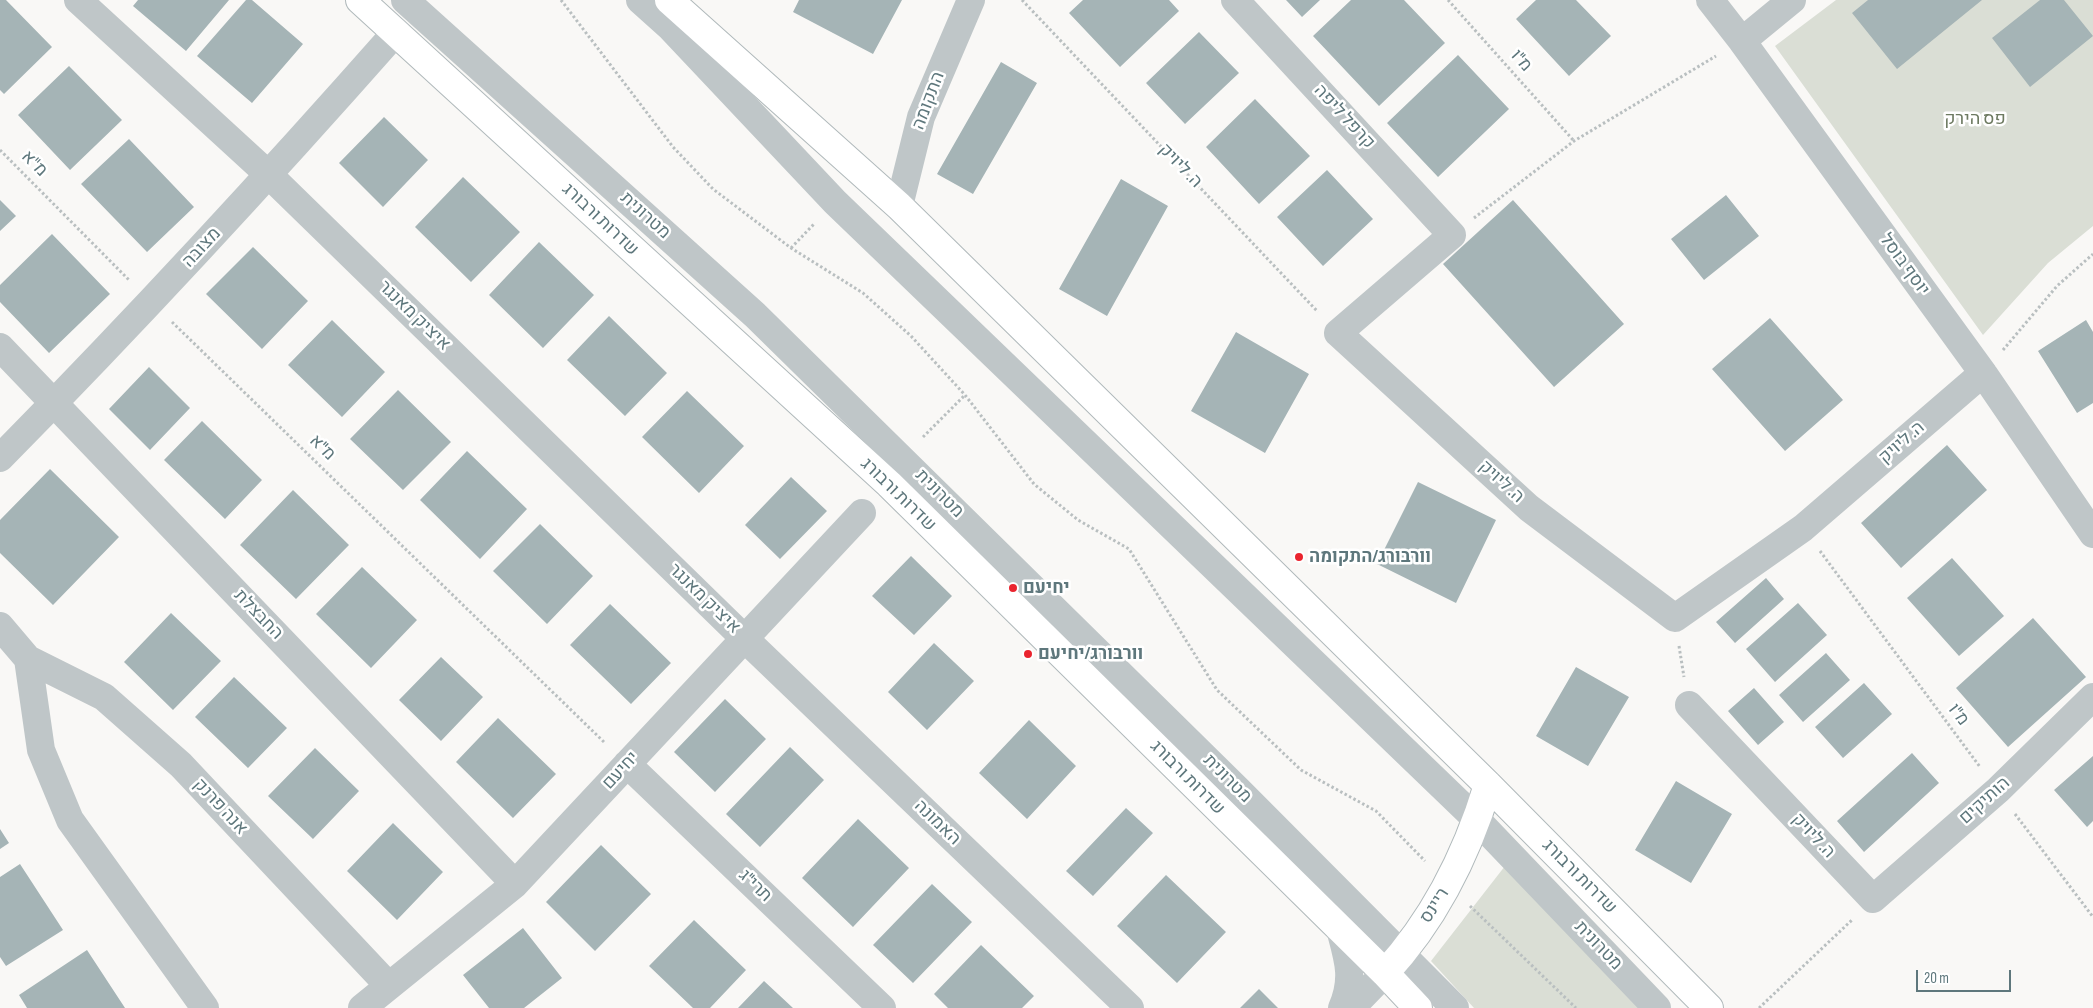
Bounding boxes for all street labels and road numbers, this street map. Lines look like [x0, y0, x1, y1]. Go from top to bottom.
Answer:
street label: מ"ו [1506, 46, 1536, 76]
street label: התקומה [908, 69, 950, 133]
street label: קרפל ליפה [1309, 80, 1379, 154]
street label: ה. ליויק [1154, 139, 1206, 193]
street label: מ"א [16, 146, 52, 182]
street label: שדרות ורבורג [557, 179, 643, 261]
street label: מטרונית [616, 188, 674, 244]
street label: מצובה [178, 224, 226, 272]
street label: יוסף בוסל [1874, 230, 1934, 300]
street label: איציק מאנגר [374, 276, 454, 356]
street label: ה. ליויק [1875, 417, 1929, 469]
street label: מ"א [304, 430, 340, 466]
street label: שדרות ורבורג [856, 454, 940, 536]
street label: ה. ליויק [1474, 456, 1528, 508]
street label: מטרונית [910, 465, 968, 523]
street label: איציק מאנגר [664, 559, 744, 639]
street label: החבצלת [229, 585, 287, 645]
street label: מ"ו [1943, 700, 1973, 730]
street label: שדרות ורבורג [1145, 736, 1229, 820]
street label: יחיעם [598, 748, 644, 794]
street label: מטרונית [1198, 750, 1256, 808]
street label: הותיקים [1955, 773, 2015, 829]
street label: אנה פרנק [188, 774, 252, 840]
street label: האמונה [909, 796, 965, 850]
street label: ה. ליויק [1787, 809, 1839, 863]
street label: שדרות ורבורג [1537, 835, 1621, 919]
street label: תרי"ג [734, 865, 776, 907]
street label: ריינס [1416, 884, 1454, 928]
street label: מטרונית [1569, 917, 1627, 975]

